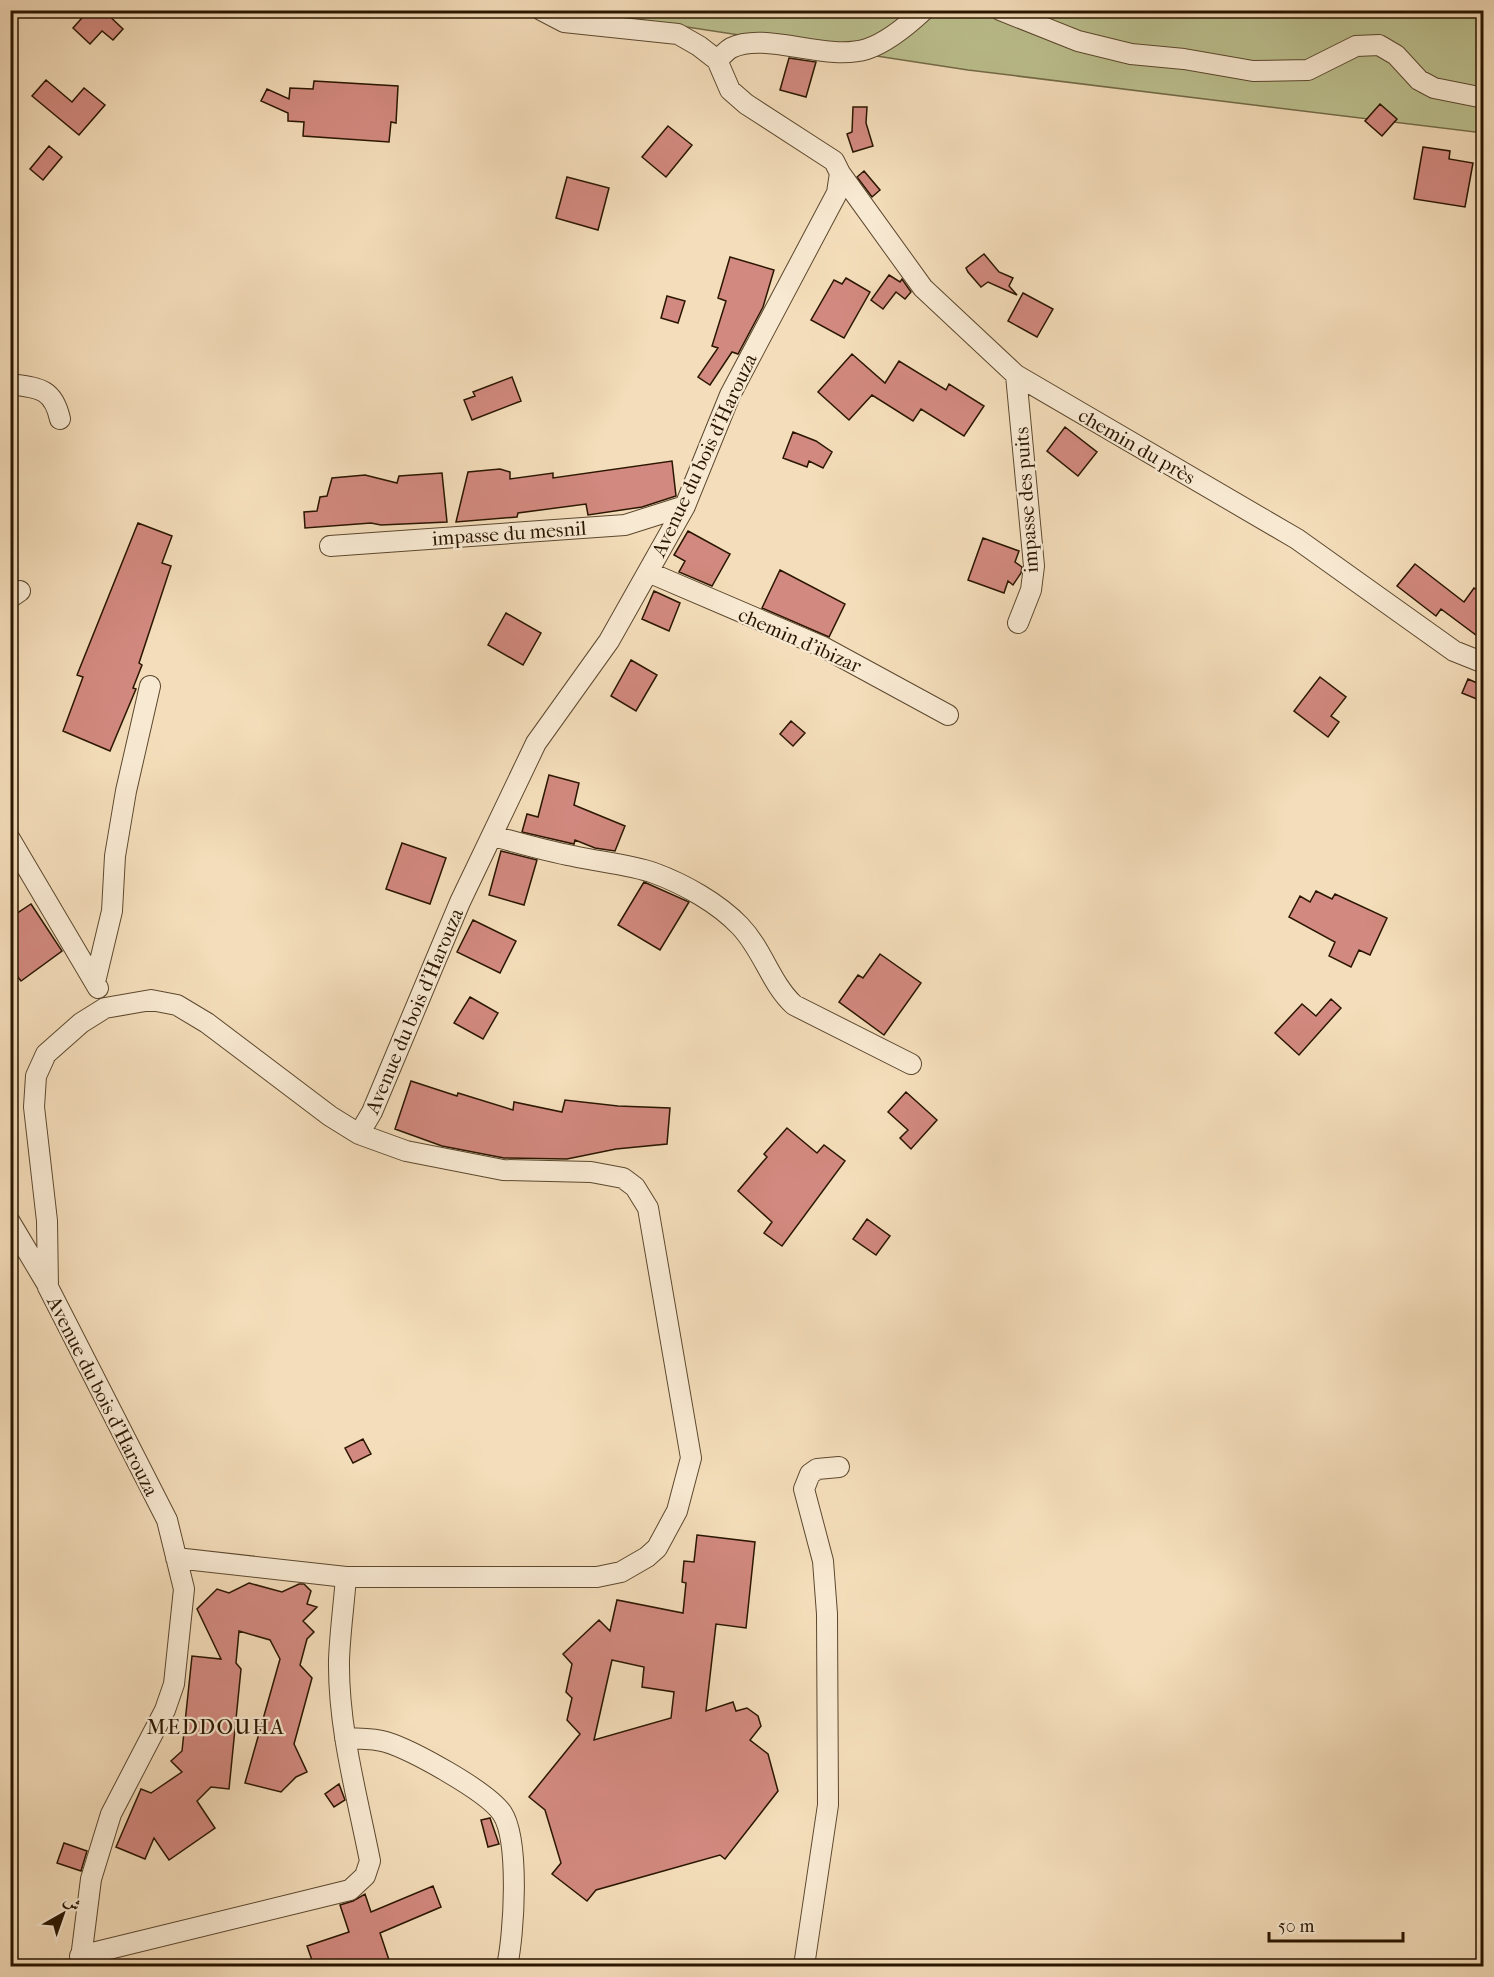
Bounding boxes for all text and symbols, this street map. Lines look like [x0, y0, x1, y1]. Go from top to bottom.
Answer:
street label: Avenue du bois d'Harouza [647, 349, 762, 561]
street label: chemin du près [1074, 404, 1199, 489]
street label: impasse des puits [1010, 426, 1043, 574]
street label: impasse du mesnil [431, 517, 588, 550]
street label: chemin d'ibizar [735, 603, 865, 678]
street label: Avenue du bois d'Harouza [360, 904, 469, 1118]
street label: Avenue du bois d'Harouza [42, 1292, 163, 1501]
district label: MEDDOUHA [147, 1715, 285, 1739]
north arrow [33, 1884, 93, 1944]
text: ش [60, 1891, 85, 1915]
scale bar [1269, 1905, 1402, 1943]
text: 50 m [1278, 1916, 1315, 1937]

